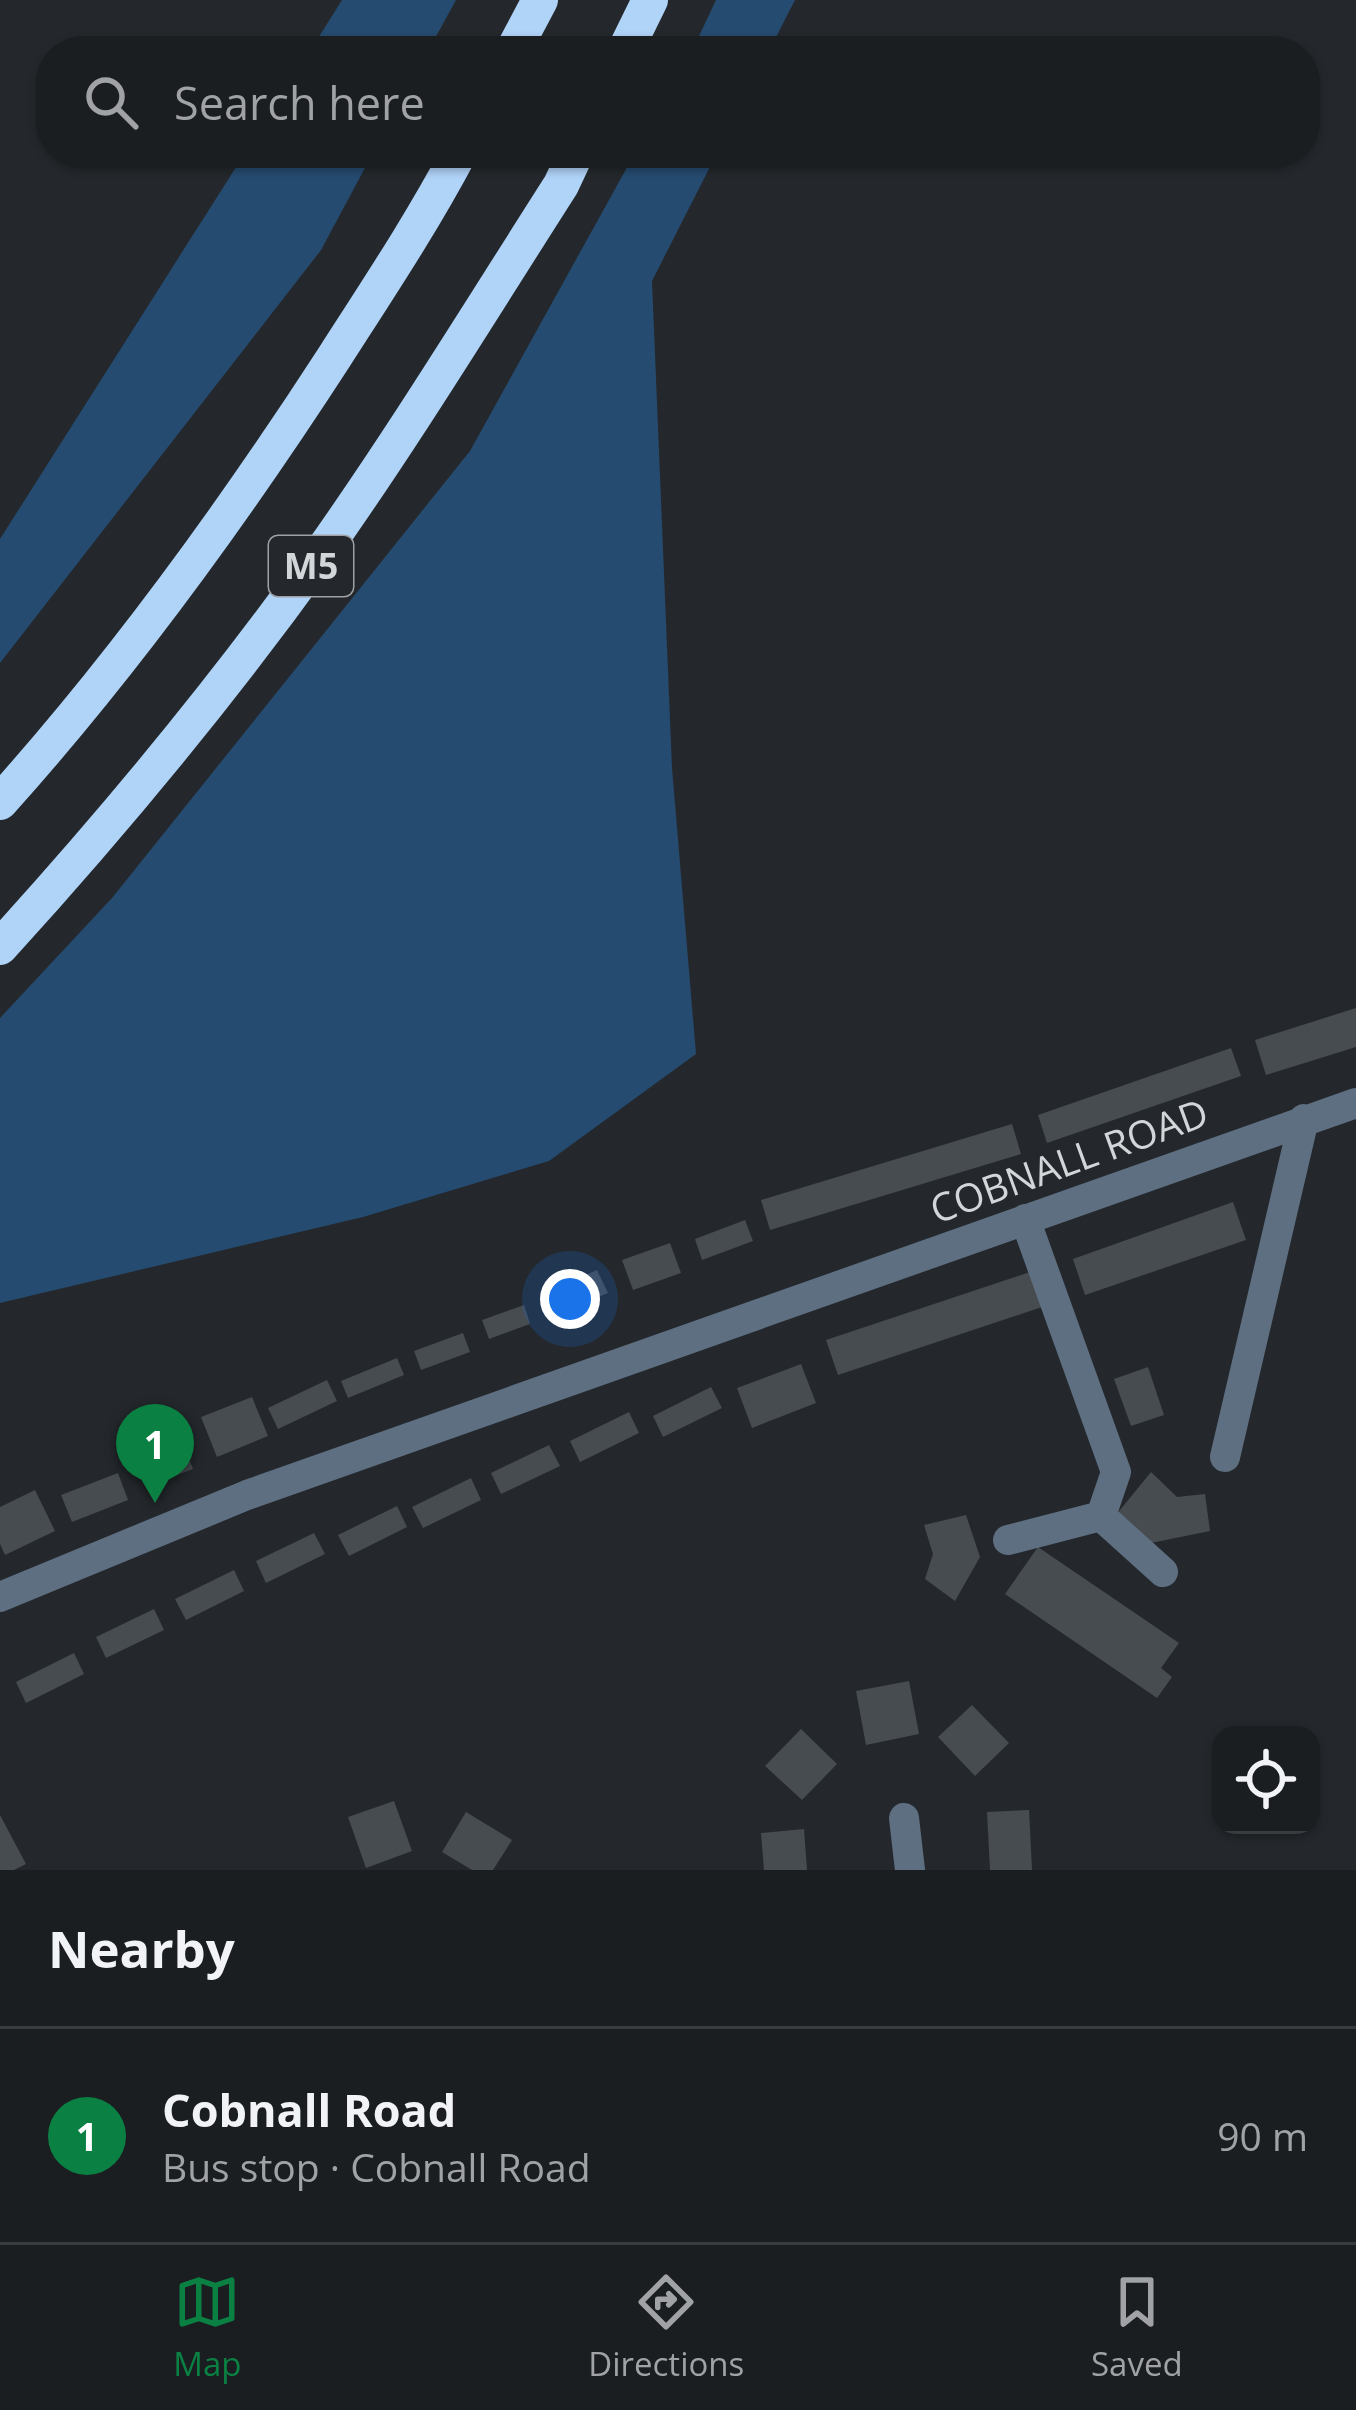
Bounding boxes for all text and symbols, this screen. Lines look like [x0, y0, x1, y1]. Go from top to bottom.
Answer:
search box [36, 36, 1320, 168]
icon: search [78, 69, 144, 135]
text: Search here [174, 72, 425, 133]
road number: M5 [269, 536, 353, 596]
street label: COBNALL ROAD [922, 1085, 1215, 1234]
your location [540, 1269, 600, 1329]
pin: 1 [116, 1404, 194, 1503]
map controls [1212, 1726, 1320, 1834]
button: locate [1212, 1726, 1320, 1834]
text: Nearby [48, 1913, 235, 1983]
text: Cobnall Road [162, 2079, 456, 2140]
text: 1 [76, 2109, 98, 2162]
text: 90 m [1217, 2109, 1308, 2162]
text: Bus stop · Cobnall Road [162, 2140, 591, 2193]
tab: Map [173, 2269, 242, 2386]
tab: Directions [588, 2269, 744, 2386]
tab: Saved [1091, 2269, 1183, 2386]

